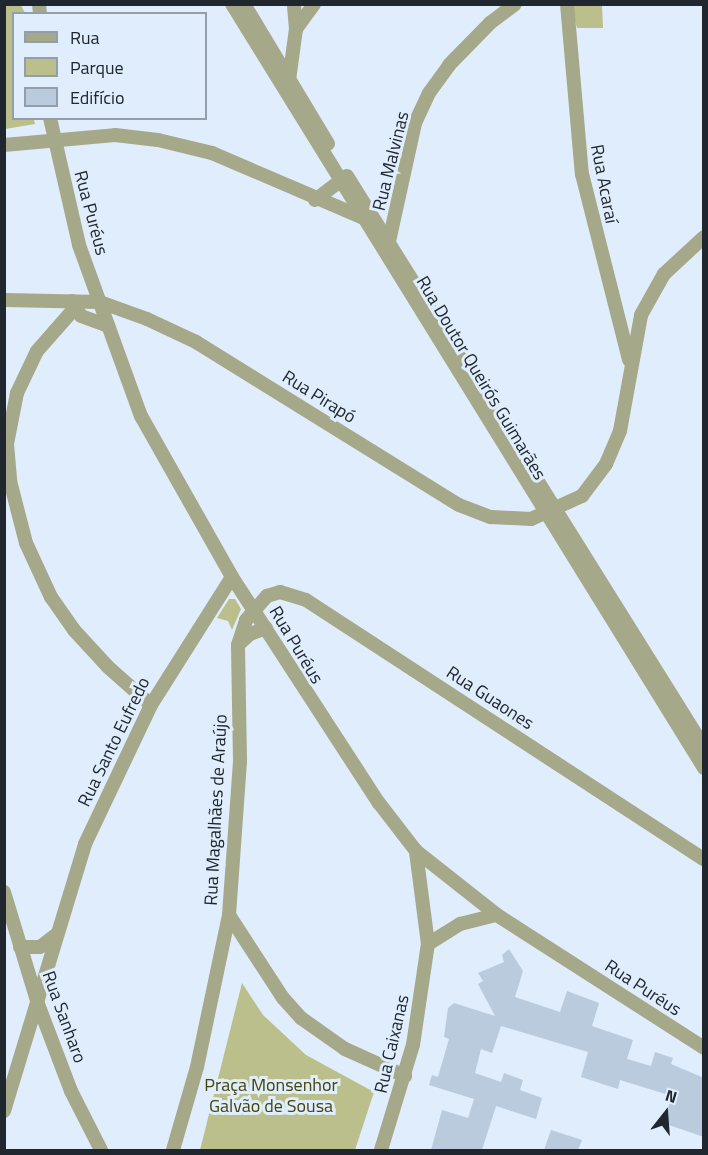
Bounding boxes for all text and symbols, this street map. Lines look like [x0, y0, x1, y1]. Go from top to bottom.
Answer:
legend [12, 12, 207, 120]
text: Rua [70, 24, 100, 51]
text: Parque [70, 54, 124, 81]
text: Edifício [70, 84, 124, 111]
street label: Rua Malvinas [368, 109, 414, 213]
street label: Rua Acaraí [586, 143, 622, 225]
street label: Rua Puréus [69, 168, 113, 258]
street label: Rua Doutor Queirós Guimarães [411, 272, 551, 484]
street label: Rua Pirapó [278, 366, 360, 428]
street label: Rua Puréus [264, 602, 328, 688]
street label: Rua Guaones [442, 662, 538, 734]
street label: Rua Santo Eufredo [73, 674, 155, 810]
street label: Rua Magalhães de Araújo [200, 714, 232, 906]
street label: Rua Puréus [601, 955, 685, 1021]
street label: Rua Sanharo [37, 968, 91, 1066]
street label: Rua Caixanas [370, 993, 414, 1095]
park label: Praça Monsenhor Galvão de Sousa [204, 1075, 338, 1118]
north arrow [636, 1083, 696, 1143]
text: N [662, 1083, 680, 1109]

